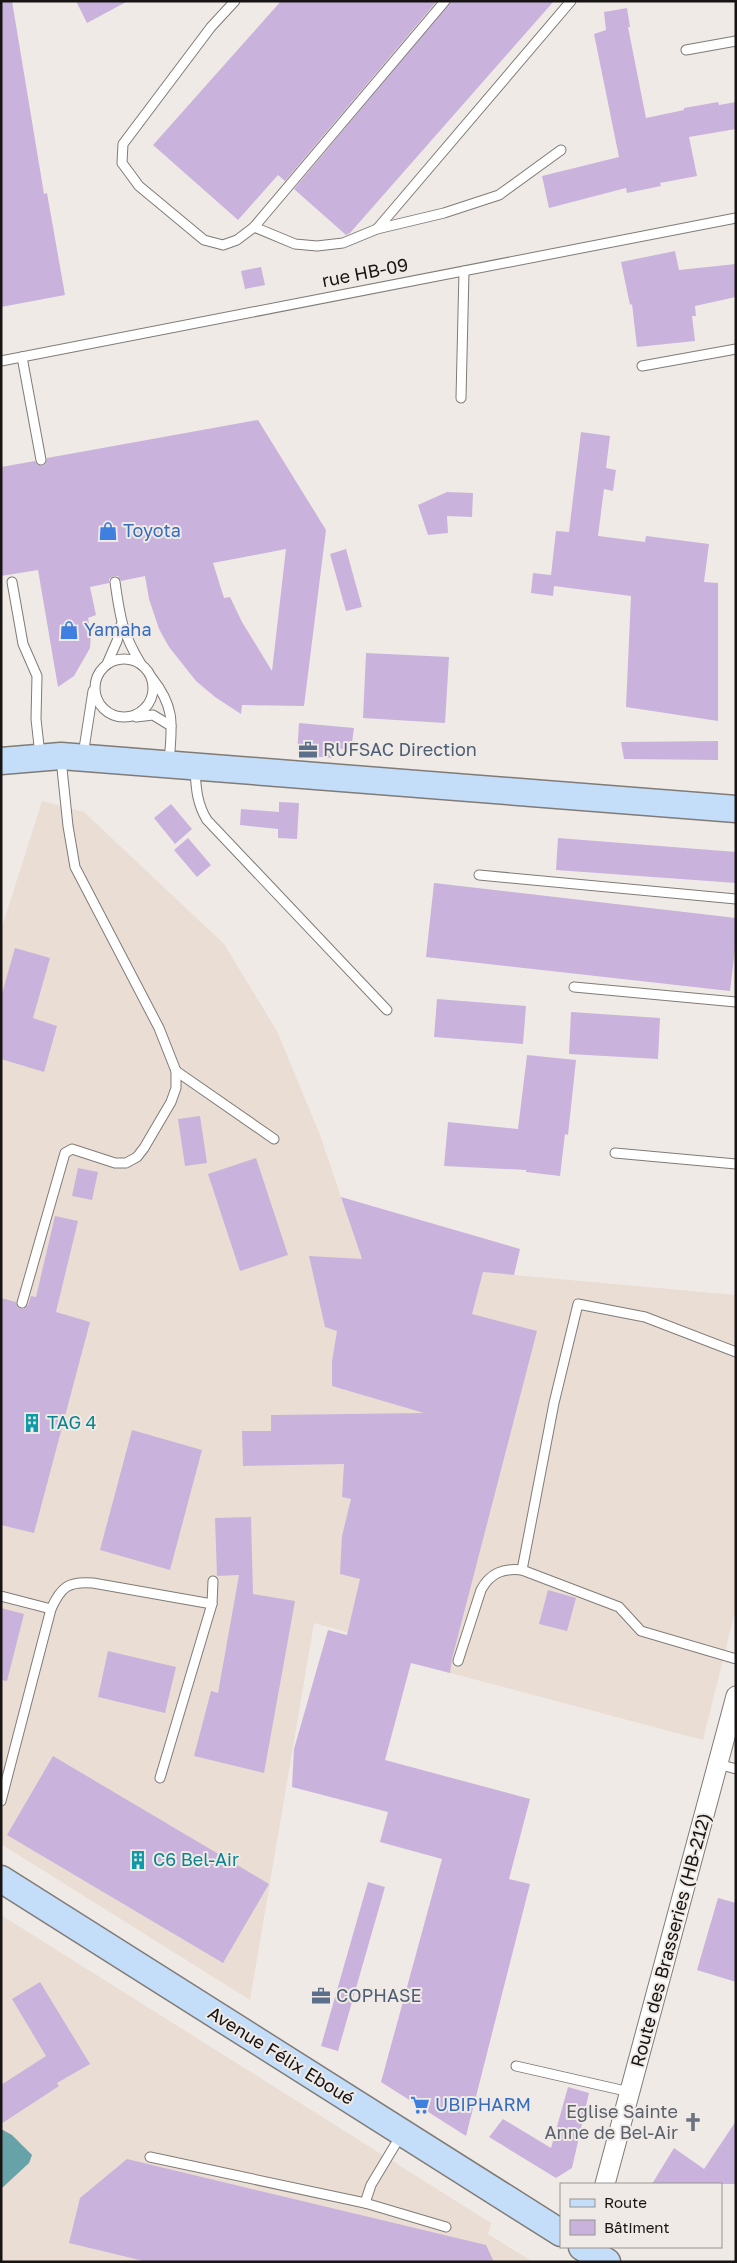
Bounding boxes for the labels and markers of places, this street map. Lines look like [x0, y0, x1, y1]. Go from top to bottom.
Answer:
place label: Toyota [123, 519, 181, 541]
shop icon: Toyota [97, 520, 119, 542]
place label: Yamaha [84, 618, 152, 640]
shop icon: Yamaha [58, 619, 80, 641]
place label: RUFSAC Direction [323, 738, 477, 760]
office icon: RUFSAC Direction [297, 739, 319, 761]
place label: TAG 4 [47, 1411, 97, 1433]
building icon: TAG 4 [21, 1412, 43, 1434]
place label: C6 Bel-Air [153, 1848, 239, 1870]
building icon: C6 Bel-Air [127, 1849, 149, 1871]
place label: COPHASE [336, 1984, 421, 2006]
office icon: COPHASE [310, 1985, 332, 2007]
place label: UBIPHARM [435, 2093, 531, 2115]
supermarket icon: UBIPHARM [409, 2094, 431, 2116]
place label: Eglise Sainte Anne de Bel-Air [545, 2100, 678, 2143]
church icon: Eglise Sainte Anne de Bel-Air [682, 2111, 704, 2133]

